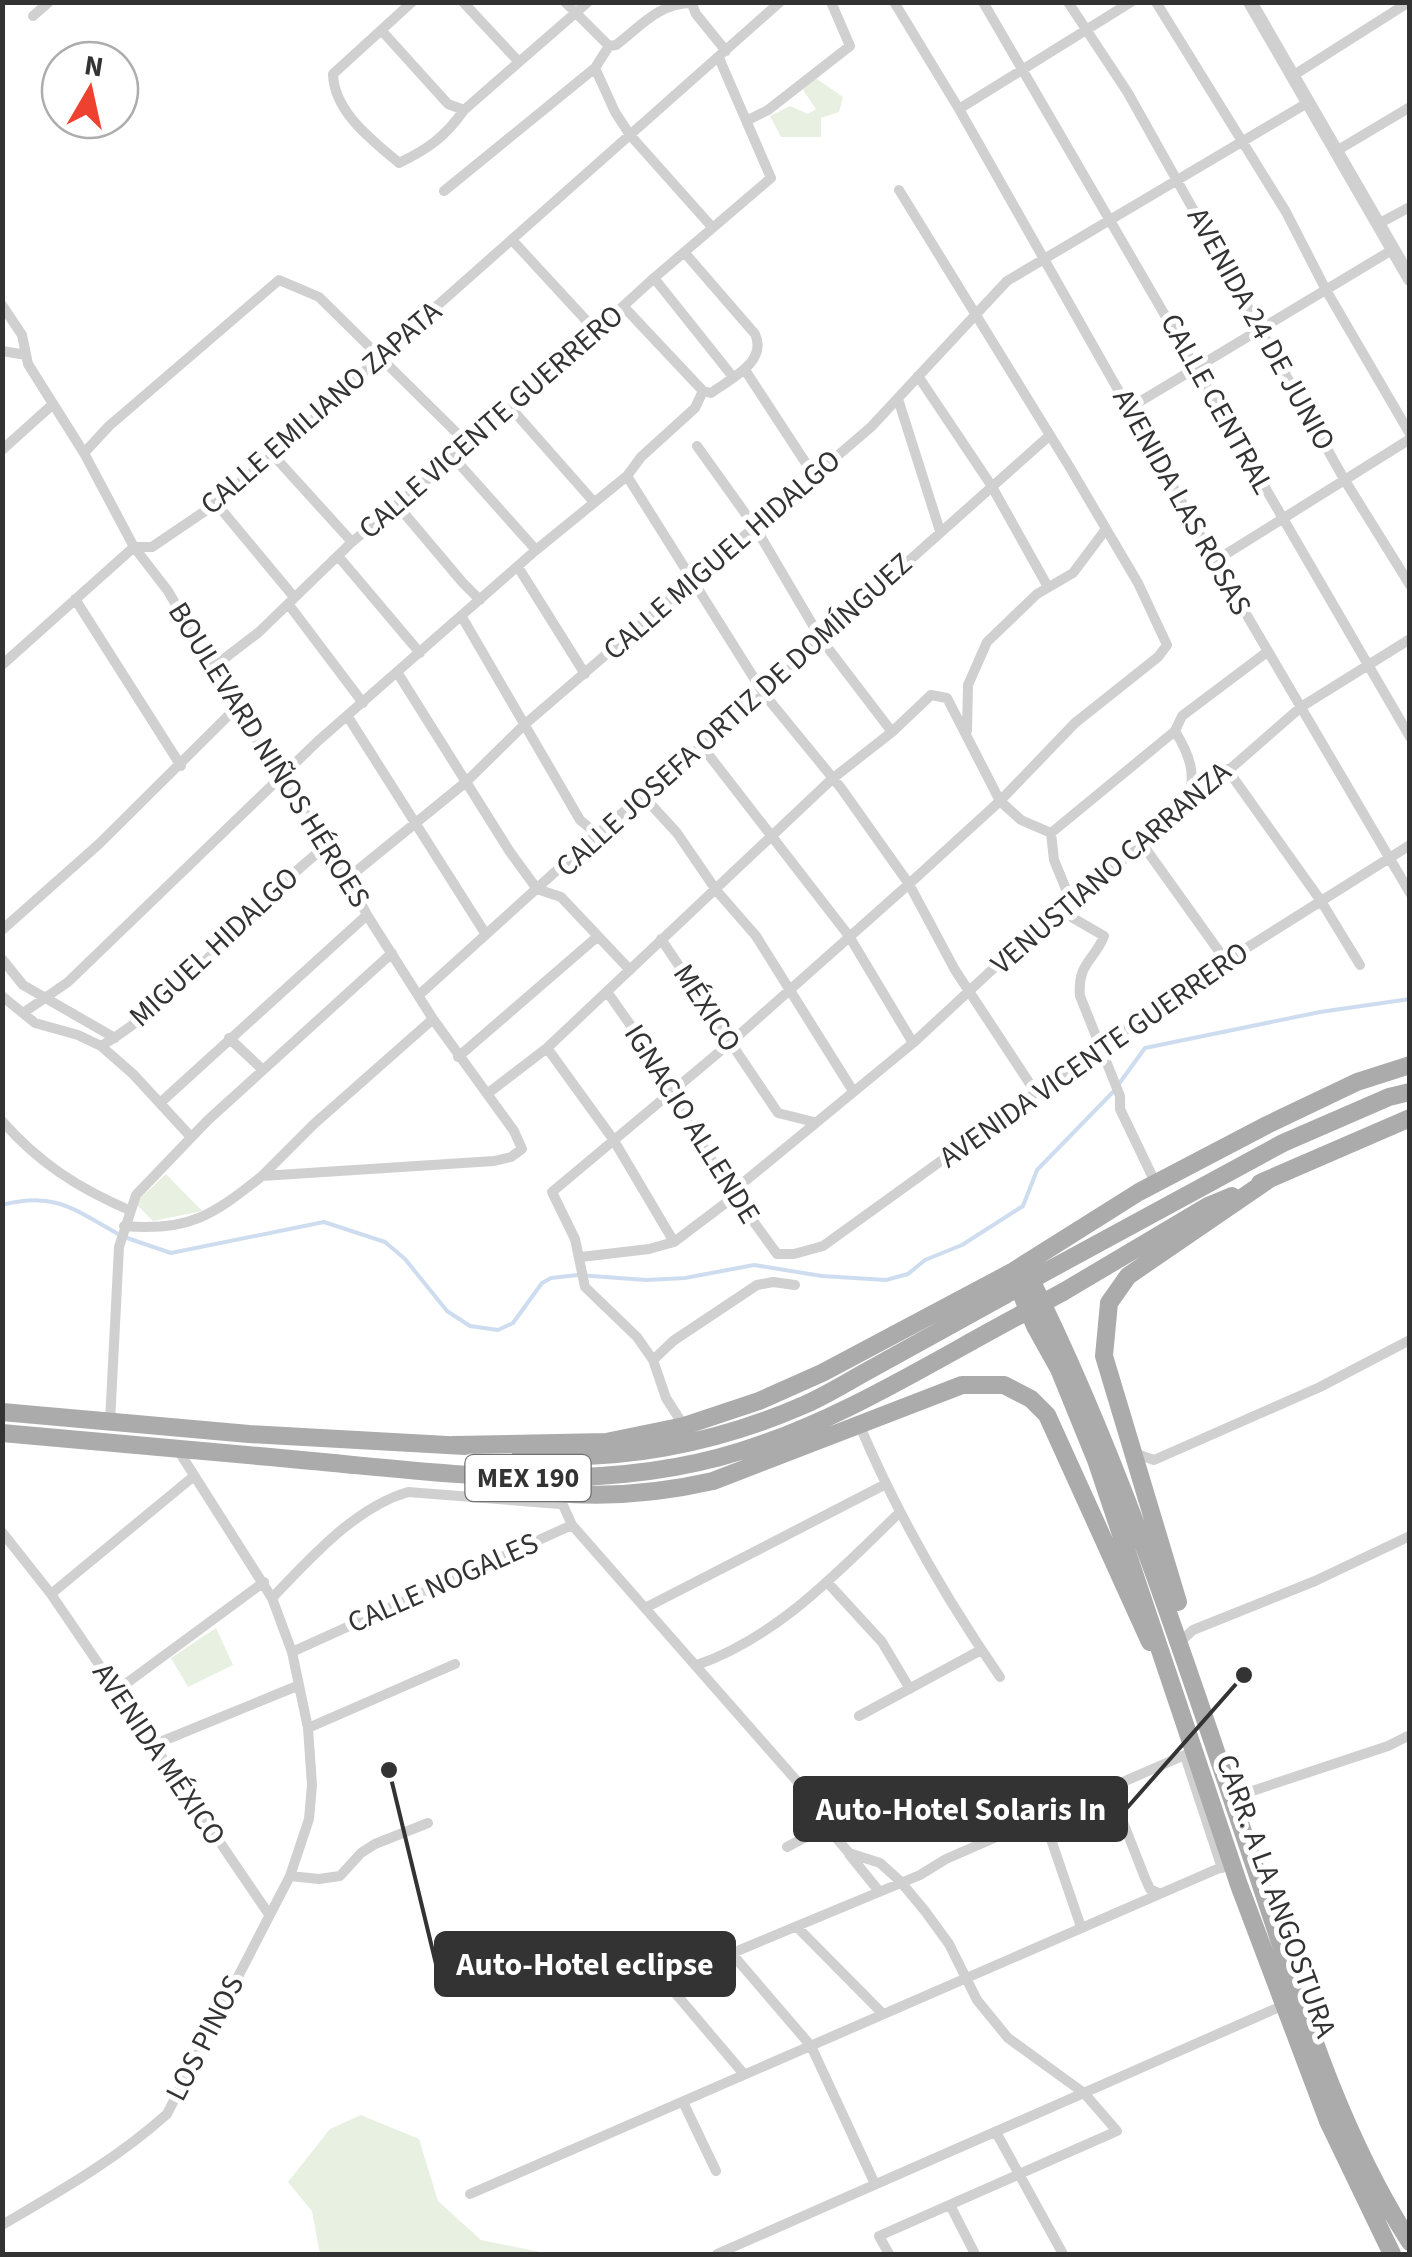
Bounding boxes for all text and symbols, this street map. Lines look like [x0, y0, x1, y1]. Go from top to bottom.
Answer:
north arrow [40, 40, 140, 140]
text: N [81, 45, 106, 88]
street label: AVENIDA 24 DE JUNIO [1176, 200, 1346, 458]
street label: CALLE EMILIANO ZAPATA [191, 290, 452, 525]
street label: CALLE VICENTE GUERRERO [349, 295, 633, 549]
street label: CALLE CENTRAL [1150, 306, 1284, 502]
street label: AVENIDA LAS ROSAS [1102, 381, 1262, 623]
street label: CALLE MIGUEL HIDALGO [594, 440, 850, 670]
street label: CALLE JOSEFA ORTIZ DE DOMÍNGUEZ [546, 543, 922, 887]
street label: BOULEVARD NIÑOS HÉROES [157, 594, 381, 916]
street label: VENUSTIANO CARRANZA [981, 751, 1241, 985]
street label: MIGUEL HIDALGO [120, 857, 308, 1037]
street label: AVENIDA VICENTE GUERRERO [931, 932, 1257, 1178]
street label: MÉXICO [663, 956, 751, 1060]
street label: IGNACIO ALLENDE [613, 1016, 771, 1232]
road number: MEX 190 [466, 1455, 590, 1501]
street label: CALLE NOGALES [341, 1522, 545, 1644]
street label: AVENIDA MÉXICO [82, 1654, 236, 1854]
street label: CARR. A LA ANGOSTURA [1205, 1748, 1347, 2044]
callout: Auto-Hotel Solaris In [795, 1778, 1126, 1840]
text: Auto-Hotel Solaris In [815, 1787, 1106, 1833]
callout: Auto-Hotel eclipse [436, 1933, 734, 1995]
text: Auto-Hotel eclipse [455, 1942, 714, 1988]
street label: LOS PINOS [155, 1968, 255, 2108]

